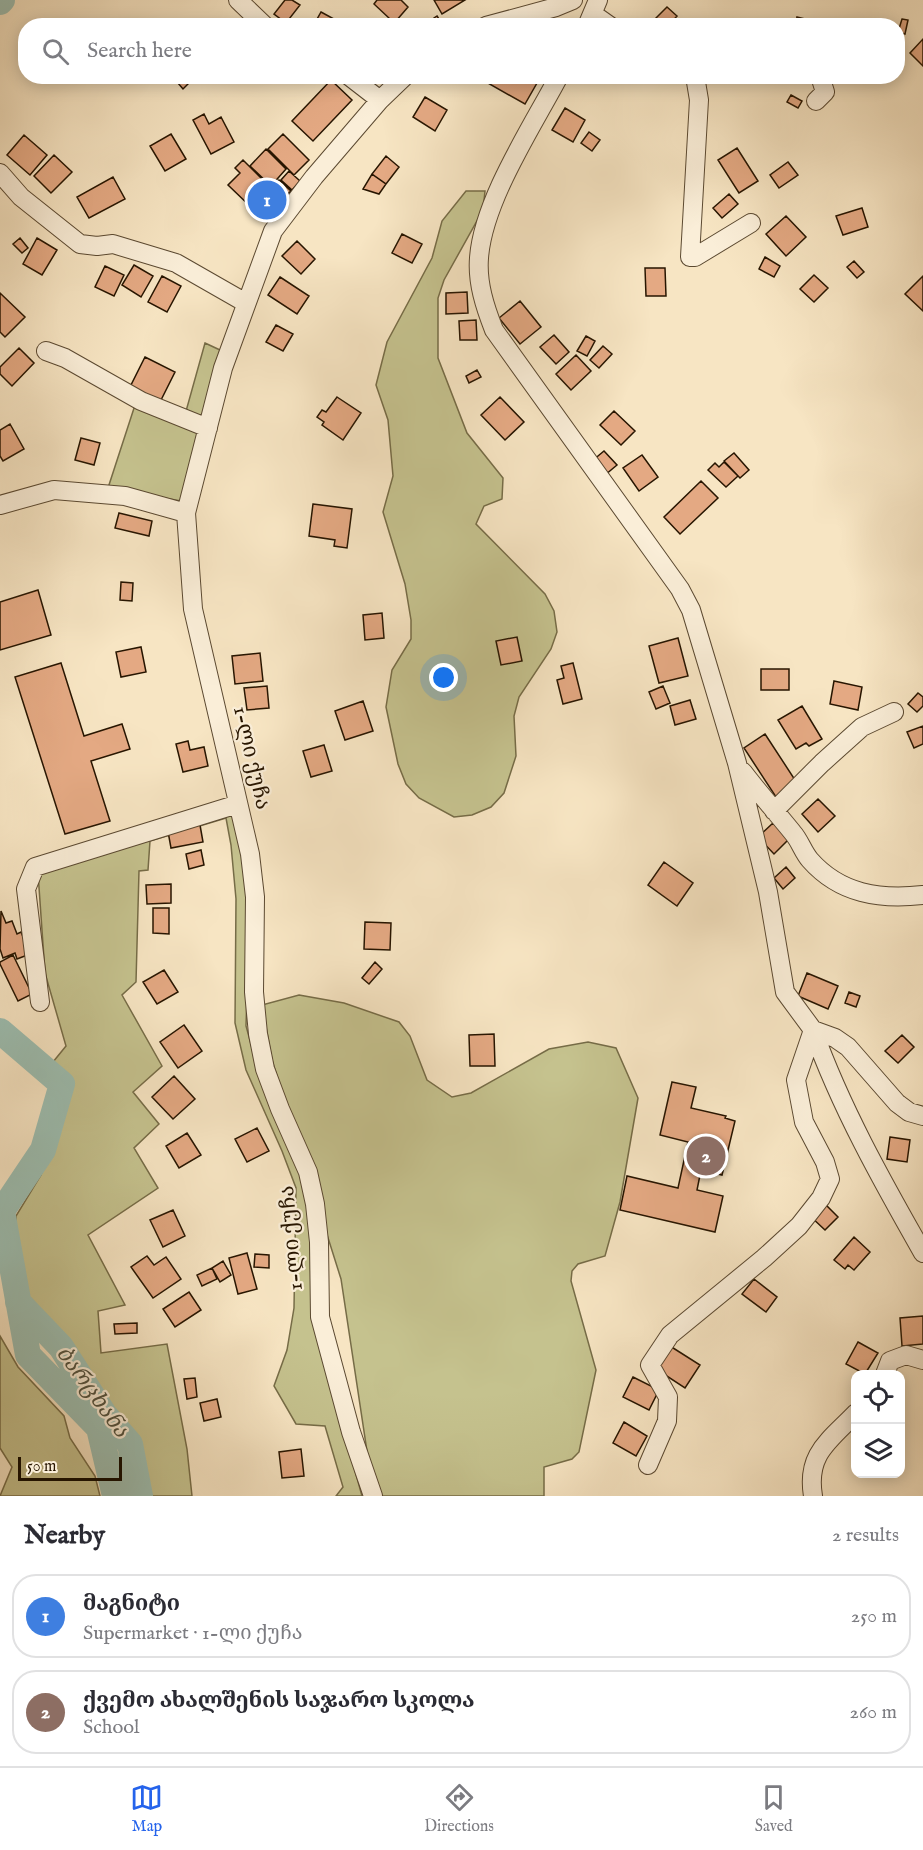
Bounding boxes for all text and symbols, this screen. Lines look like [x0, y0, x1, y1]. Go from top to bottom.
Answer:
search box [18, 18, 905, 84]
icon: search [39, 35, 72, 68]
text: Search here [87, 37, 192, 65]
pin: 1 [248, 178, 286, 222]
your location [429, 663, 458, 692]
street label: 1-ლი ქუჩა [226, 704, 276, 812]
pin: 2 [686, 1134, 726, 1178]
street label: 1-ლი ქუჩა [274, 1184, 310, 1292]
water label: ბარცხანა [49, 1341, 135, 1443]
map controls [851, 1370, 905, 1478]
button: locate [851, 1370, 905, 1424]
button: layers [851, 1424, 905, 1478]
scale bar [18, 1454, 122, 1482]
text: 50 m [27, 1457, 56, 1477]
text: Nearby [24, 1519, 105, 1552]
text: 2 results [832, 1523, 899, 1548]
text: მაგნიტი [83, 1590, 180, 1618]
text: 1 [42, 1604, 49, 1629]
text: 250 m [851, 1604, 897, 1629]
text: Supermarket · 1-ლი ქუჩა [83, 1621, 302, 1646]
text: ქვემო ახალშენის საჯარო სკოლა [83, 1687, 474, 1715]
text: 2 [41, 1700, 50, 1725]
text: 260 m [850, 1700, 897, 1725]
text: School [83, 1715, 139, 1740]
tab: Map [130, 1781, 163, 1837]
tab: Directions [424, 1781, 494, 1837]
tab: Saved [755, 1781, 793, 1837]

